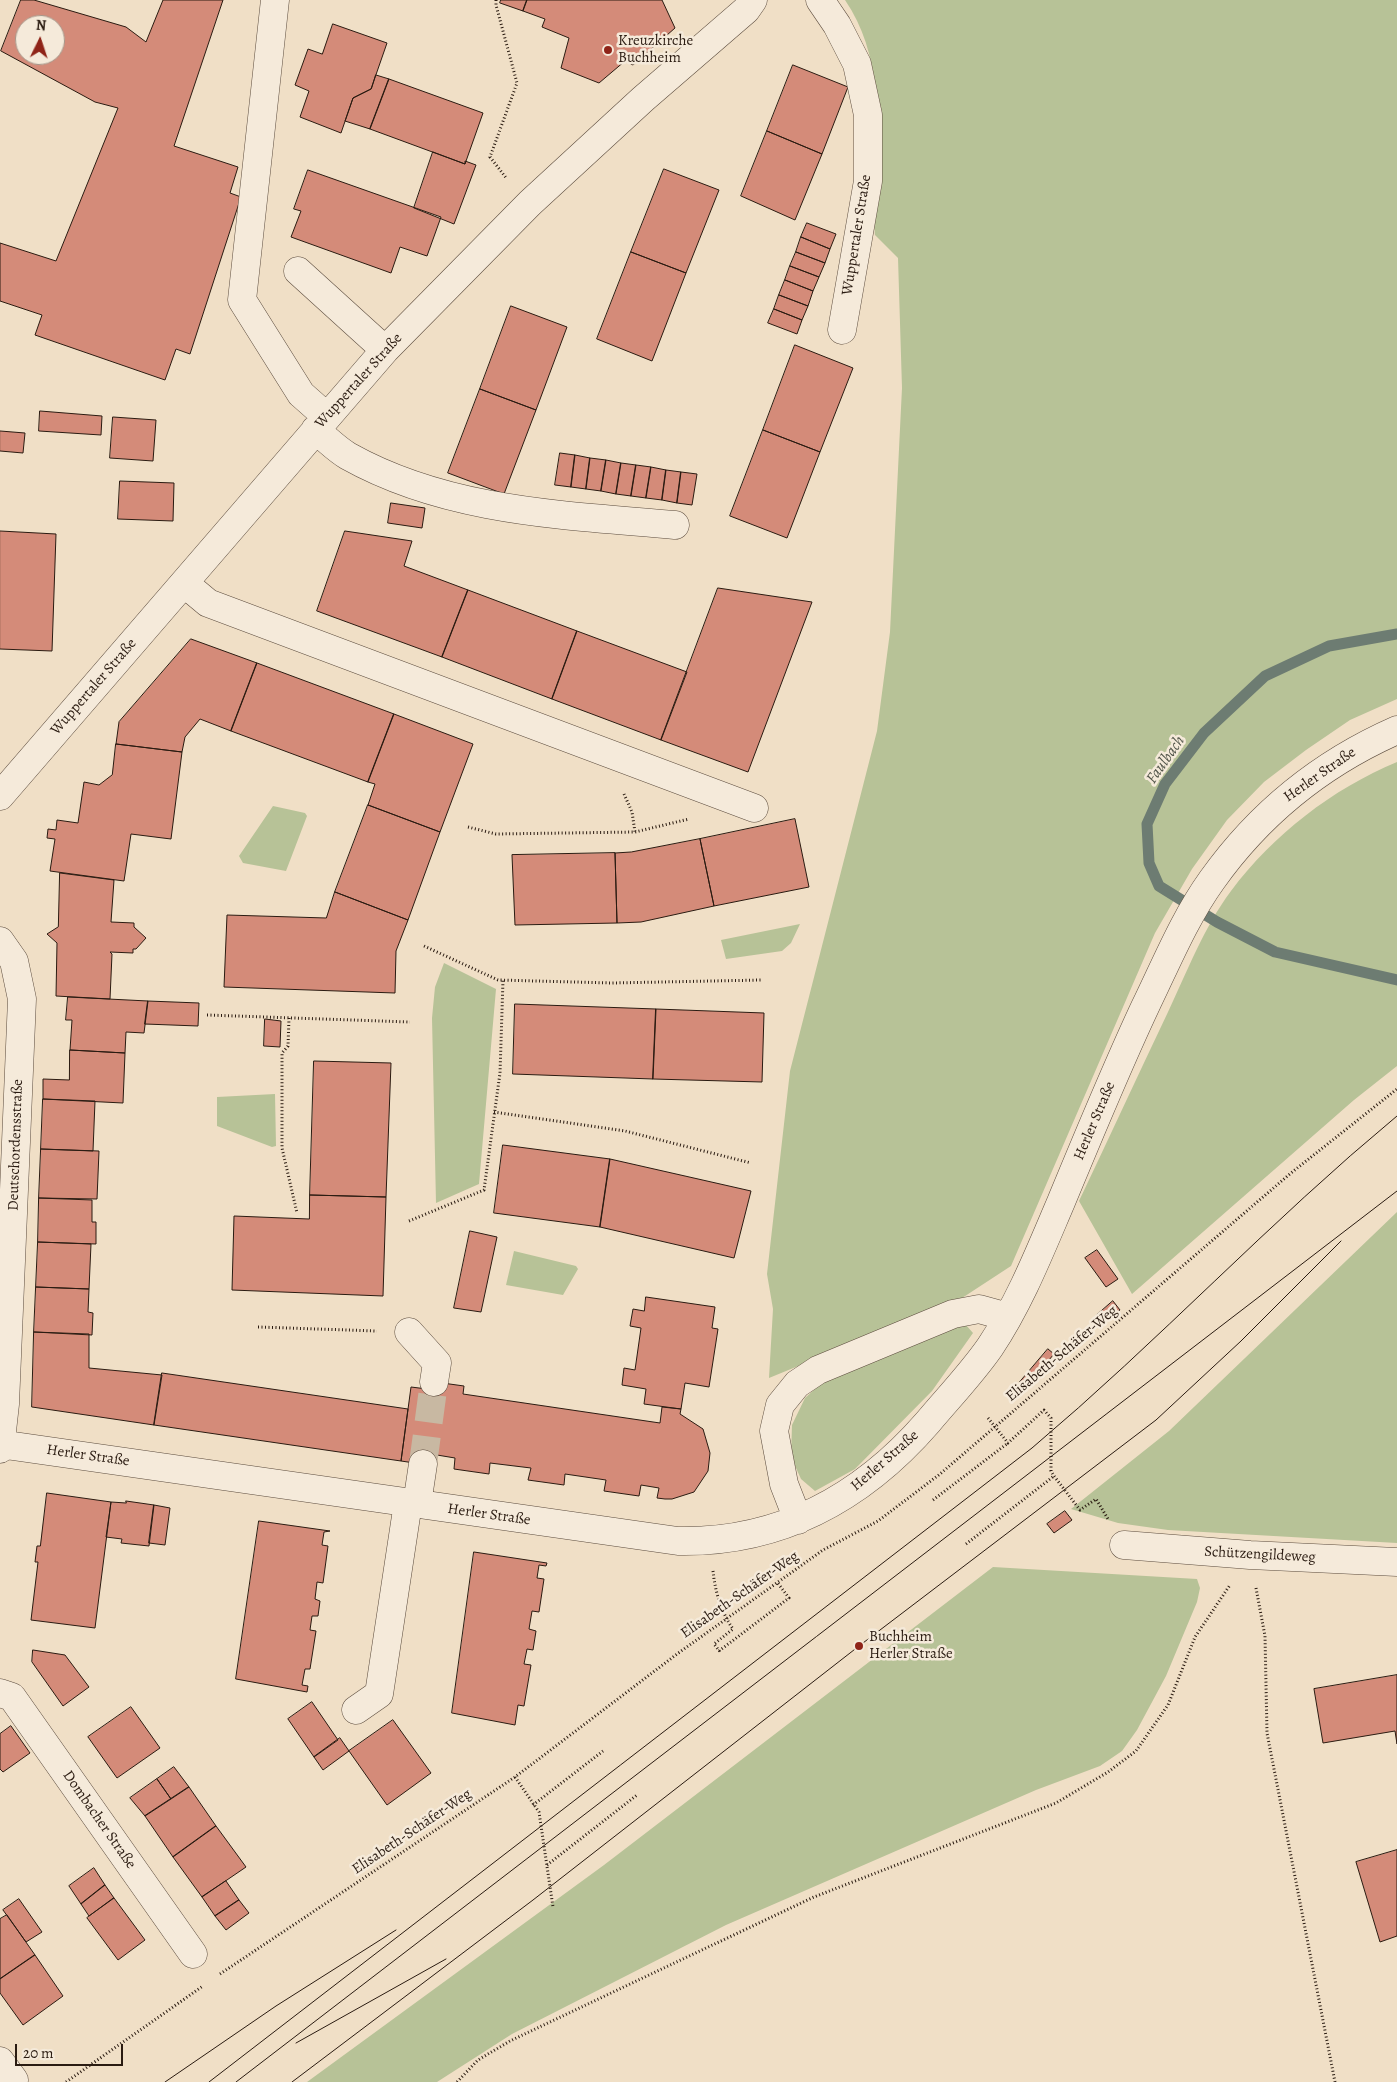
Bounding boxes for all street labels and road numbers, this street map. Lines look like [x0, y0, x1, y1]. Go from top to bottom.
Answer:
street label: Wuppertaler Straße [839, 173, 875, 297]
street label: Wuppertaler Straße [312, 330, 406, 432]
street label: Wuppertaler Straße [47, 635, 141, 739]
street label: Herler Straße [1281, 744, 1359, 806]
street label: Deutschordensstraße [5, 1079, 27, 1211]
street label: Herler Straße [1070, 1079, 1120, 1163]
street label: Elisabeth-Schäfer-Weg [1003, 1302, 1121, 1406]
street label: Herler Straße [848, 1427, 922, 1495]
street label: Herler Straße [45, 1441, 131, 1471]
street label: Herler Straße [446, 1500, 532, 1530]
street label: Schützengildeweg [1204, 1543, 1316, 1567]
street label: Elisabeth-Schäfer-Weg [677, 1547, 803, 1643]
street label: Dombacher Straße [58, 1767, 140, 1873]
street label: Elisabeth-Schäfer-Weg [349, 1785, 475, 1879]

